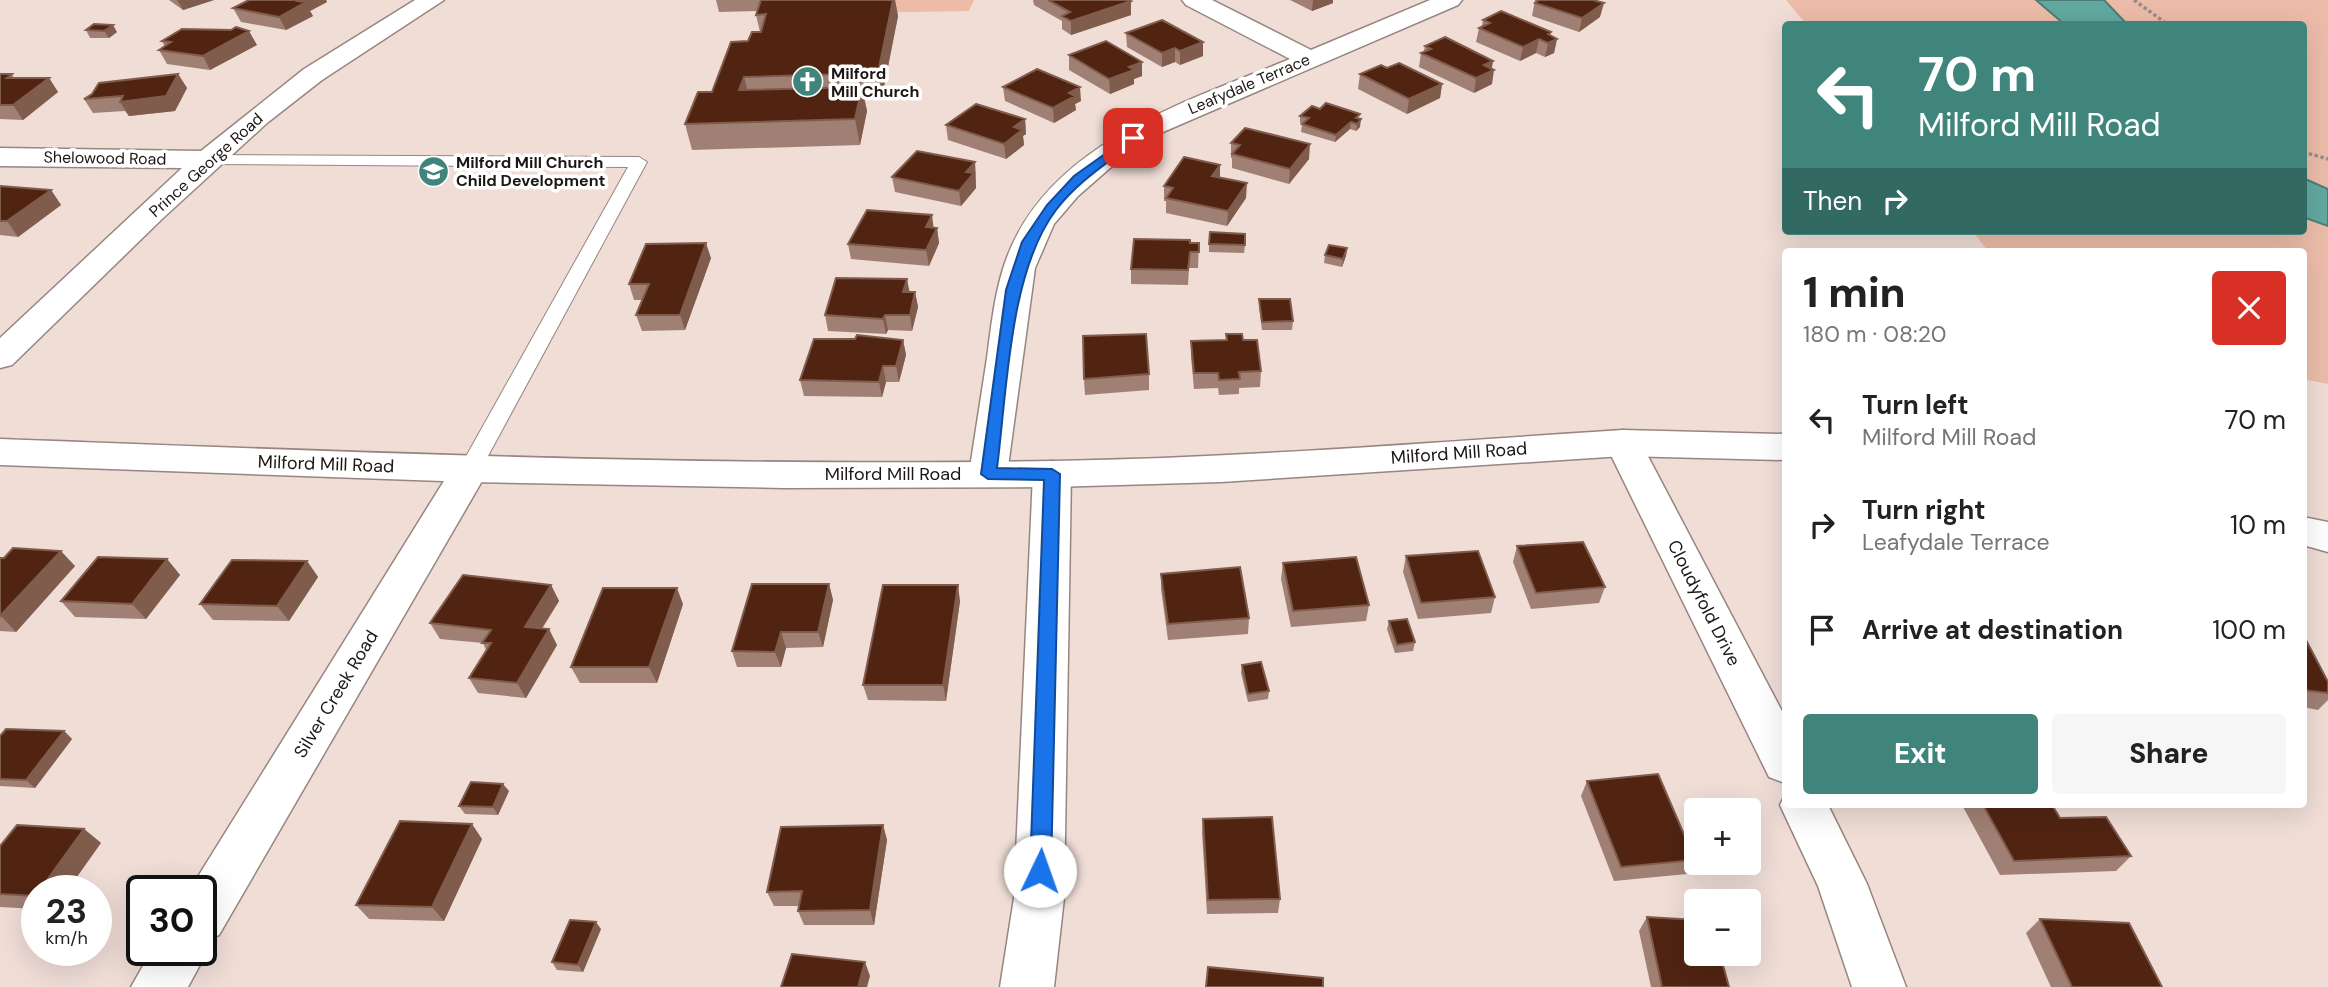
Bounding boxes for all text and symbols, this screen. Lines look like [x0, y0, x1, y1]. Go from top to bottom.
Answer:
text: 70 m [1918, 42, 2036, 106]
street label: Leafydale Terrace [1185, 49, 1313, 119]
icon: left [1803, 49, 1894, 140]
place label: Milford Mill Church [831, 63, 919, 102]
church icon: Milford Mill Church [791, 65, 825, 99]
text: Milford Mill Road [1918, 104, 2161, 146]
street label: Prince George Road [145, 108, 267, 222]
pin [1103, 108, 1163, 168]
icon: arrive [1114, 119, 1152, 157]
street label: Shelowood Road [43, 146, 167, 170]
place label: Milford Mill Church Child Development [456, 152, 606, 191]
school or university icon: Milford Mill Church Child Development [416, 154, 450, 188]
icon: right [1876, 182, 1914, 220]
text: Then [1803, 184, 1862, 218]
text: 1 min [1803, 265, 1906, 320]
button: close [2212, 271, 2286, 345]
text: 180 m · 08:20 [1803, 319, 1946, 349]
text: Turn left [1862, 388, 1969, 422]
icon: left [1803, 401, 1841, 439]
text: 70 m [2225, 403, 2286, 437]
text: Milford Mill Road [1862, 422, 2036, 452]
street label: Milford Mill Road [1390, 436, 1528, 470]
street label: Milford Mill Road [257, 450, 395, 478]
street label: Milford Mill Road [825, 462, 961, 486]
text: Turn right [1862, 493, 1986, 527]
icon: right [1803, 506, 1841, 544]
text: 10 m [2230, 508, 2286, 542]
text: Leafydale Terrace [1862, 527, 2050, 557]
street label: Cloudyfold Drive [1662, 536, 1746, 670]
icon: arrive [1803, 611, 1841, 649]
text: Arrive at destination [1862, 613, 2123, 647]
text: 100 m [2212, 613, 2286, 647]
street label: Silver Creek Road [288, 626, 384, 762]
button: Exit [1803, 714, 2038, 794]
button: Share [2052, 714, 2286, 794]
map controls [1684, 798, 1761, 966]
button: + [1684, 798, 1761, 875]
position arrow [1003, 834, 1077, 908]
speed limit sign: 30 [126, 875, 217, 966]
text: 23 [46, 888, 87, 934]
button: − [1684, 889, 1761, 966]
text: km/h [45, 926, 88, 950]

